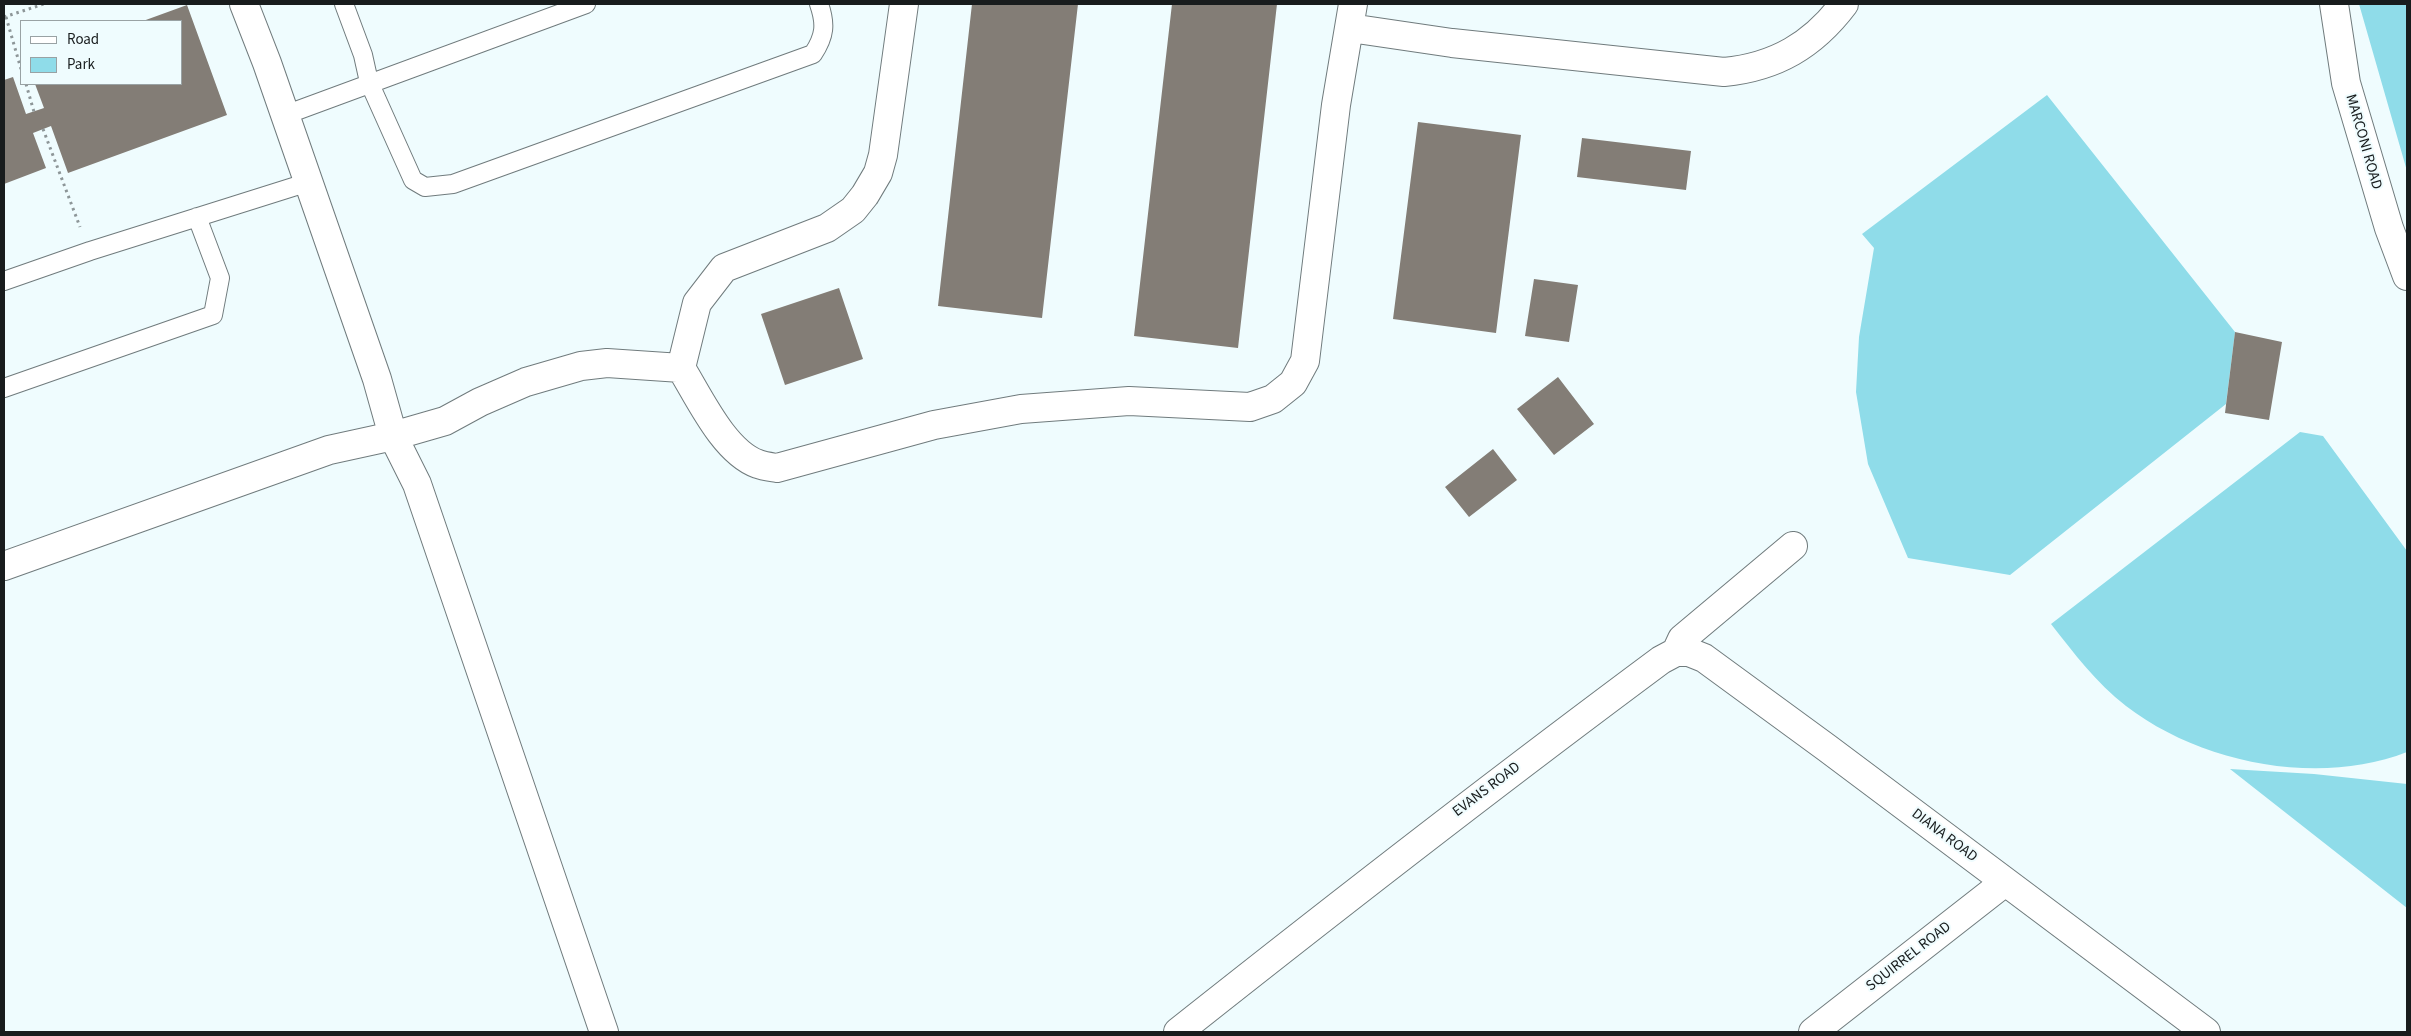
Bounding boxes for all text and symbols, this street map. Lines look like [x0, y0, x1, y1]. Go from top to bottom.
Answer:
legend [20, 20, 182, 85]
text: Road [67, 29, 99, 50]
text: Park [67, 54, 95, 75]
street label: MARCONI ROAD [2341, 92, 2385, 192]
street label: EVANS ROAD [1450, 759, 1524, 821]
street label: DIANA ROAD [1907, 805, 1981, 867]
street label: SQUIRREL ROAD [1863, 918, 1955, 996]

